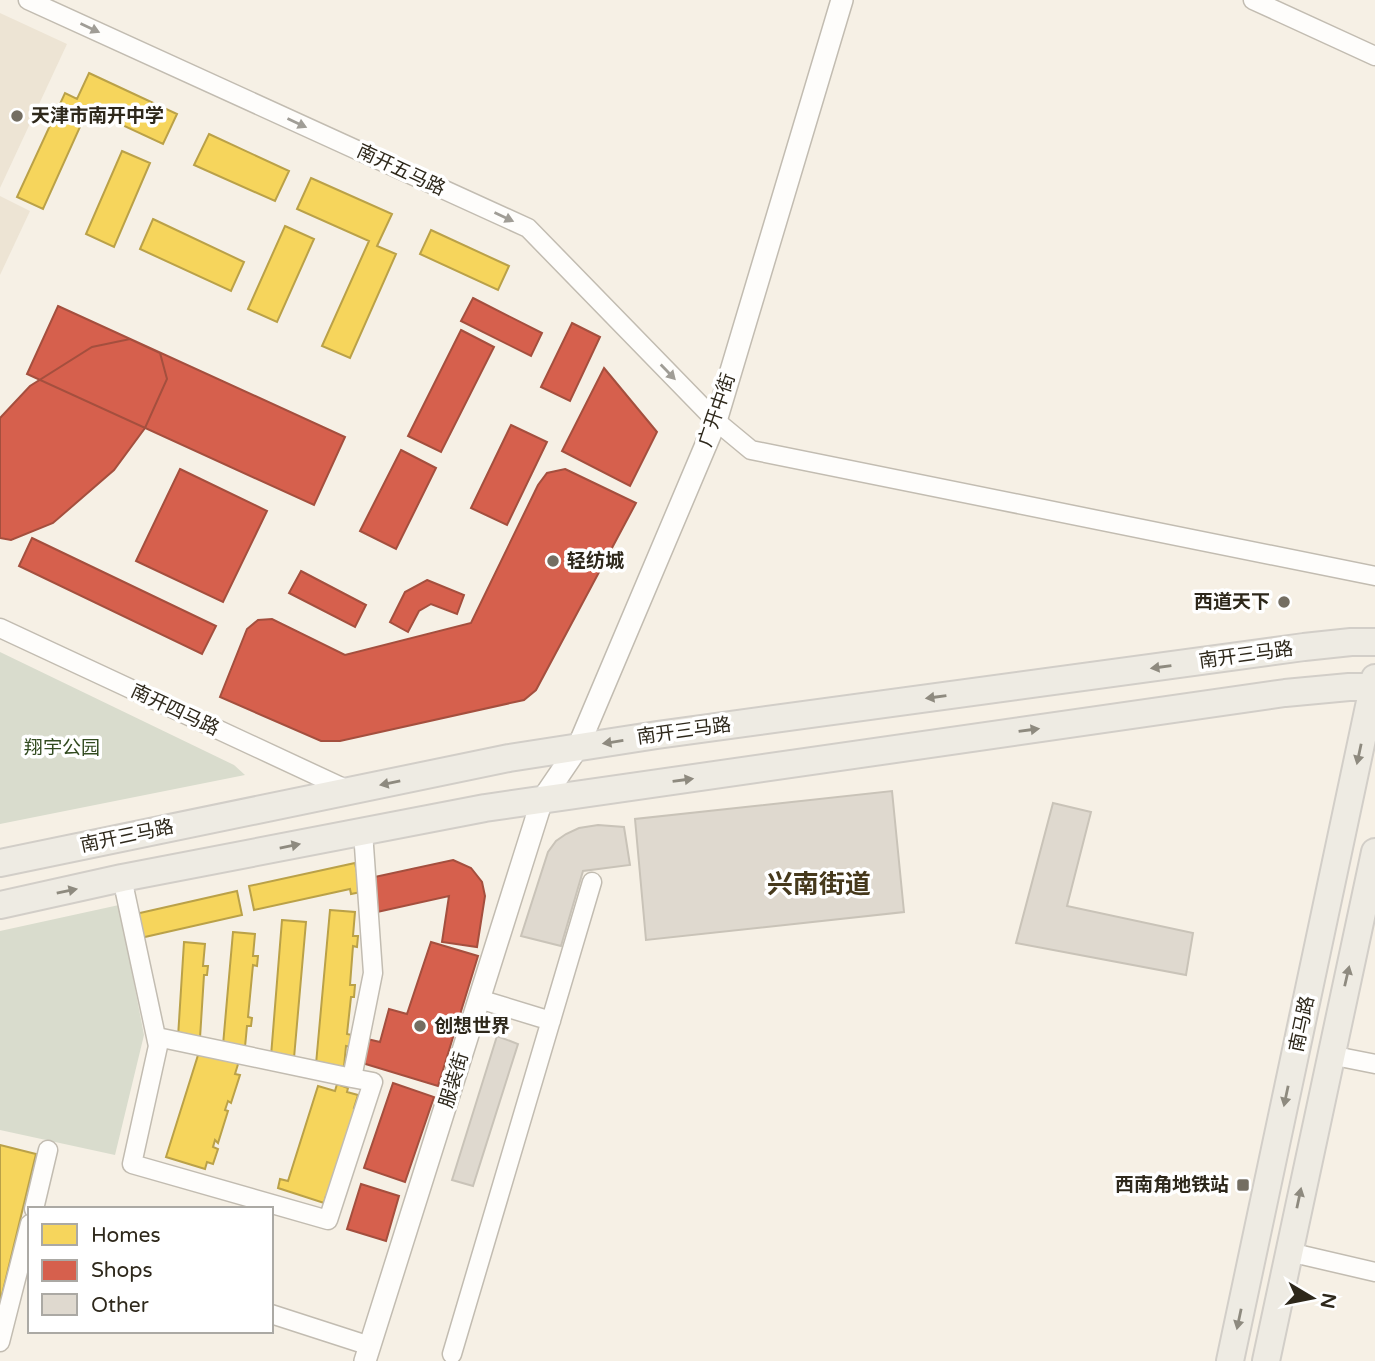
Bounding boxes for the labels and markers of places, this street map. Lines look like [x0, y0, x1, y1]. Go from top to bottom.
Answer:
place label: 天津市南开中学 [31, 105, 164, 127]
marker: 天津市南开中学 [9, 108, 25, 124]
place label: 轻纺城 [567, 550, 624, 572]
marker: 轻纺城 [545, 553, 561, 569]
place label: 西道天下 [1194, 591, 1270, 613]
marker: 西道天下 [1276, 594, 1292, 610]
place label: 创想世界 [434, 1015, 510, 1037]
marker: 创想世界 [412, 1018, 428, 1034]
place label: 西南角地铁站 [1115, 1174, 1229, 1196]
marker: 西南角地铁站 [1235, 1177, 1251, 1193]

